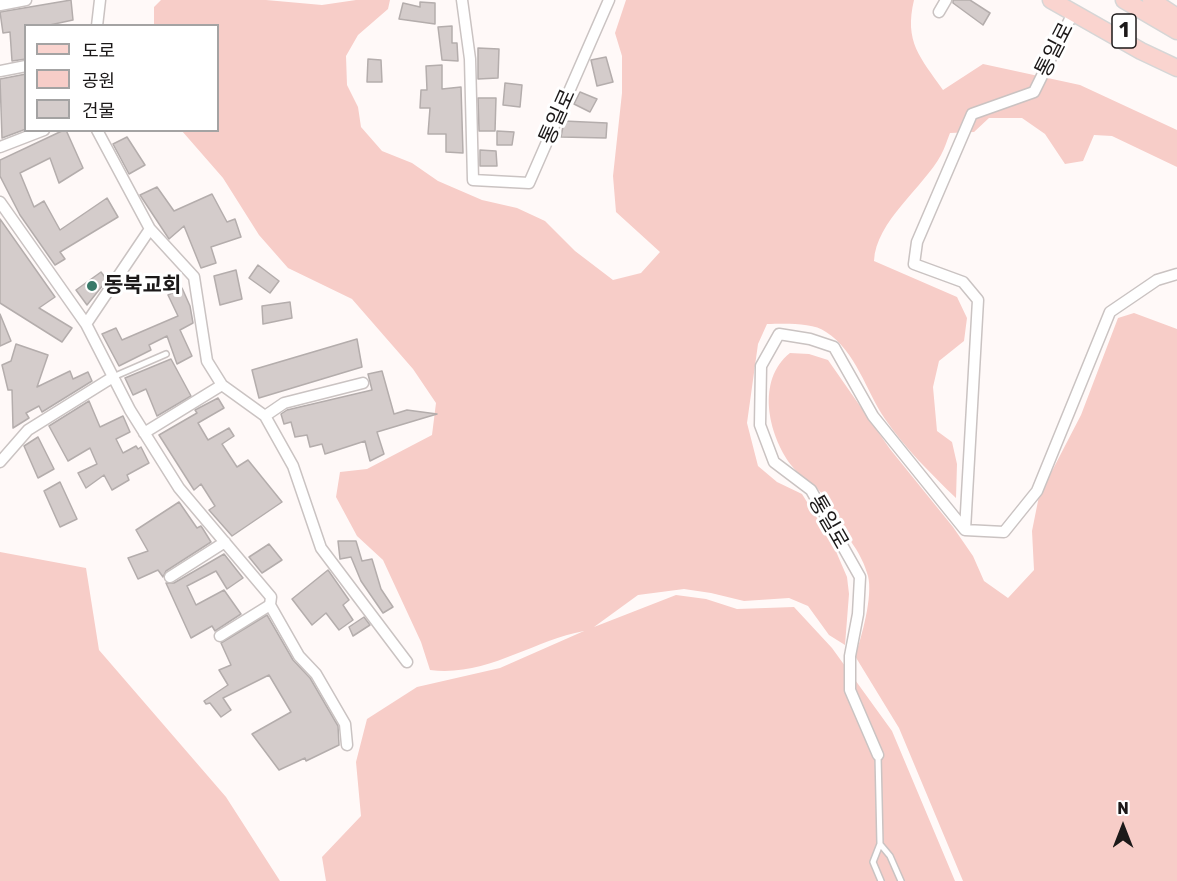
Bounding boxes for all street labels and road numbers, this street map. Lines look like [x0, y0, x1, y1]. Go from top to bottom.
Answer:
road number: 1 [1112, 14, 1136, 48]
street label: 통일로 [1031, 18, 1079, 82]
street label: 통일로 [535, 85, 581, 149]
street label: 통일로 [803, 491, 853, 553]

